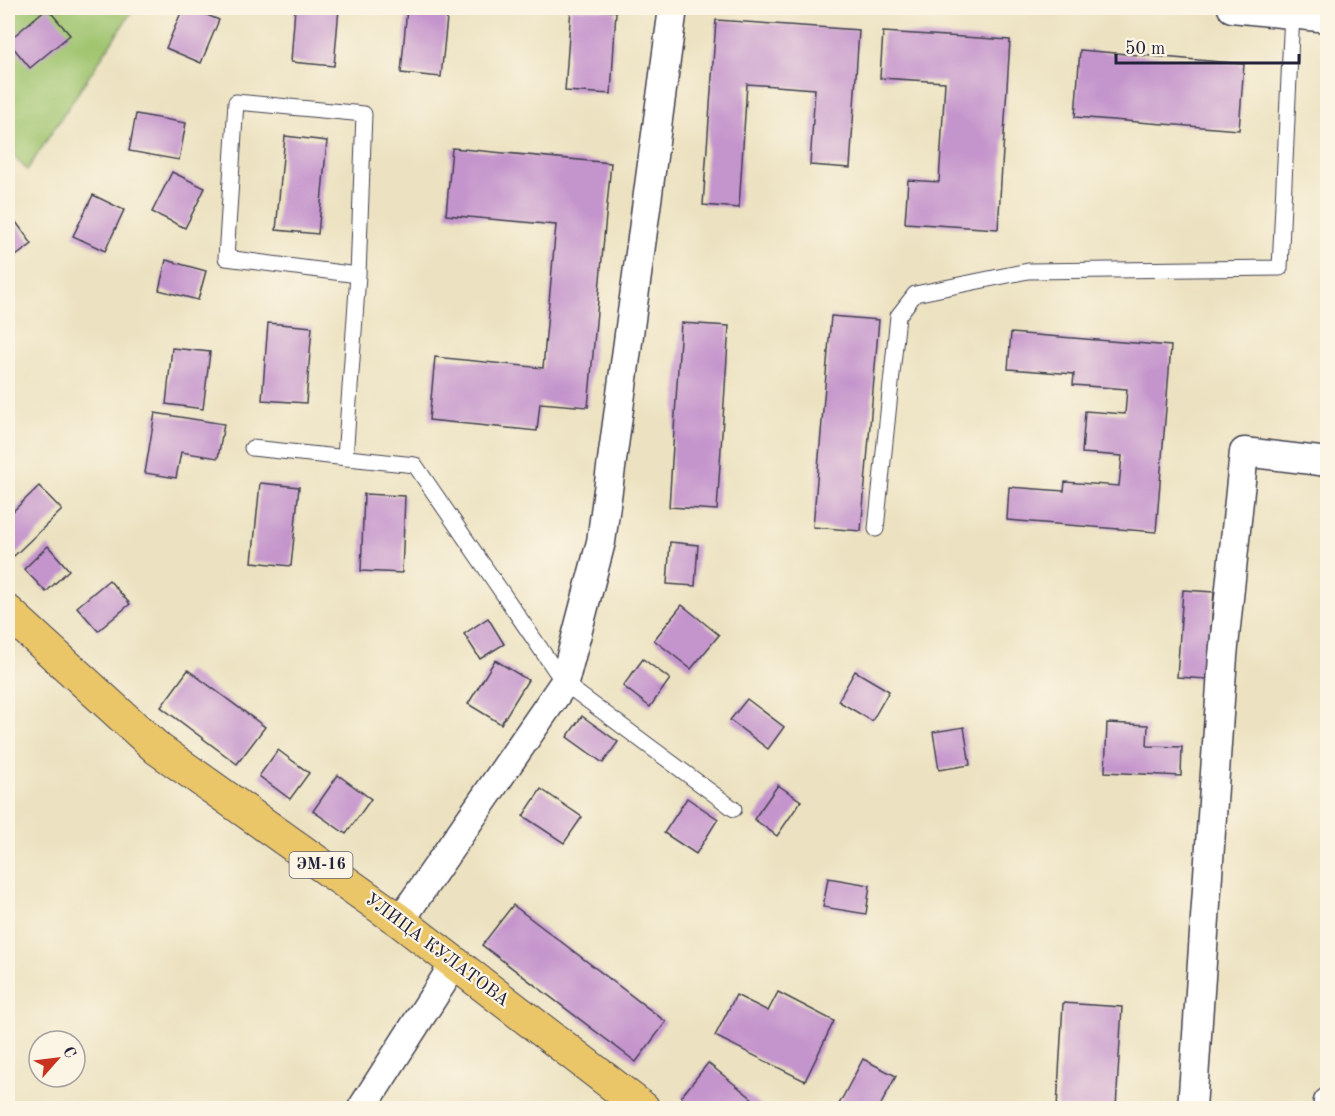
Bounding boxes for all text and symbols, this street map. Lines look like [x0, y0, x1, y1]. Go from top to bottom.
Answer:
scale bar [1116, 27, 1299, 65]
text: 50 m [1125, 40, 1165, 58]
road number: ЭМ-16 [290, 852, 352, 878]
street label: УЛИЦА КУЛАТОВА [362, 890, 513, 1010]
north arrow [27, 1029, 87, 1089]
text: С [59, 1044, 78, 1061]

